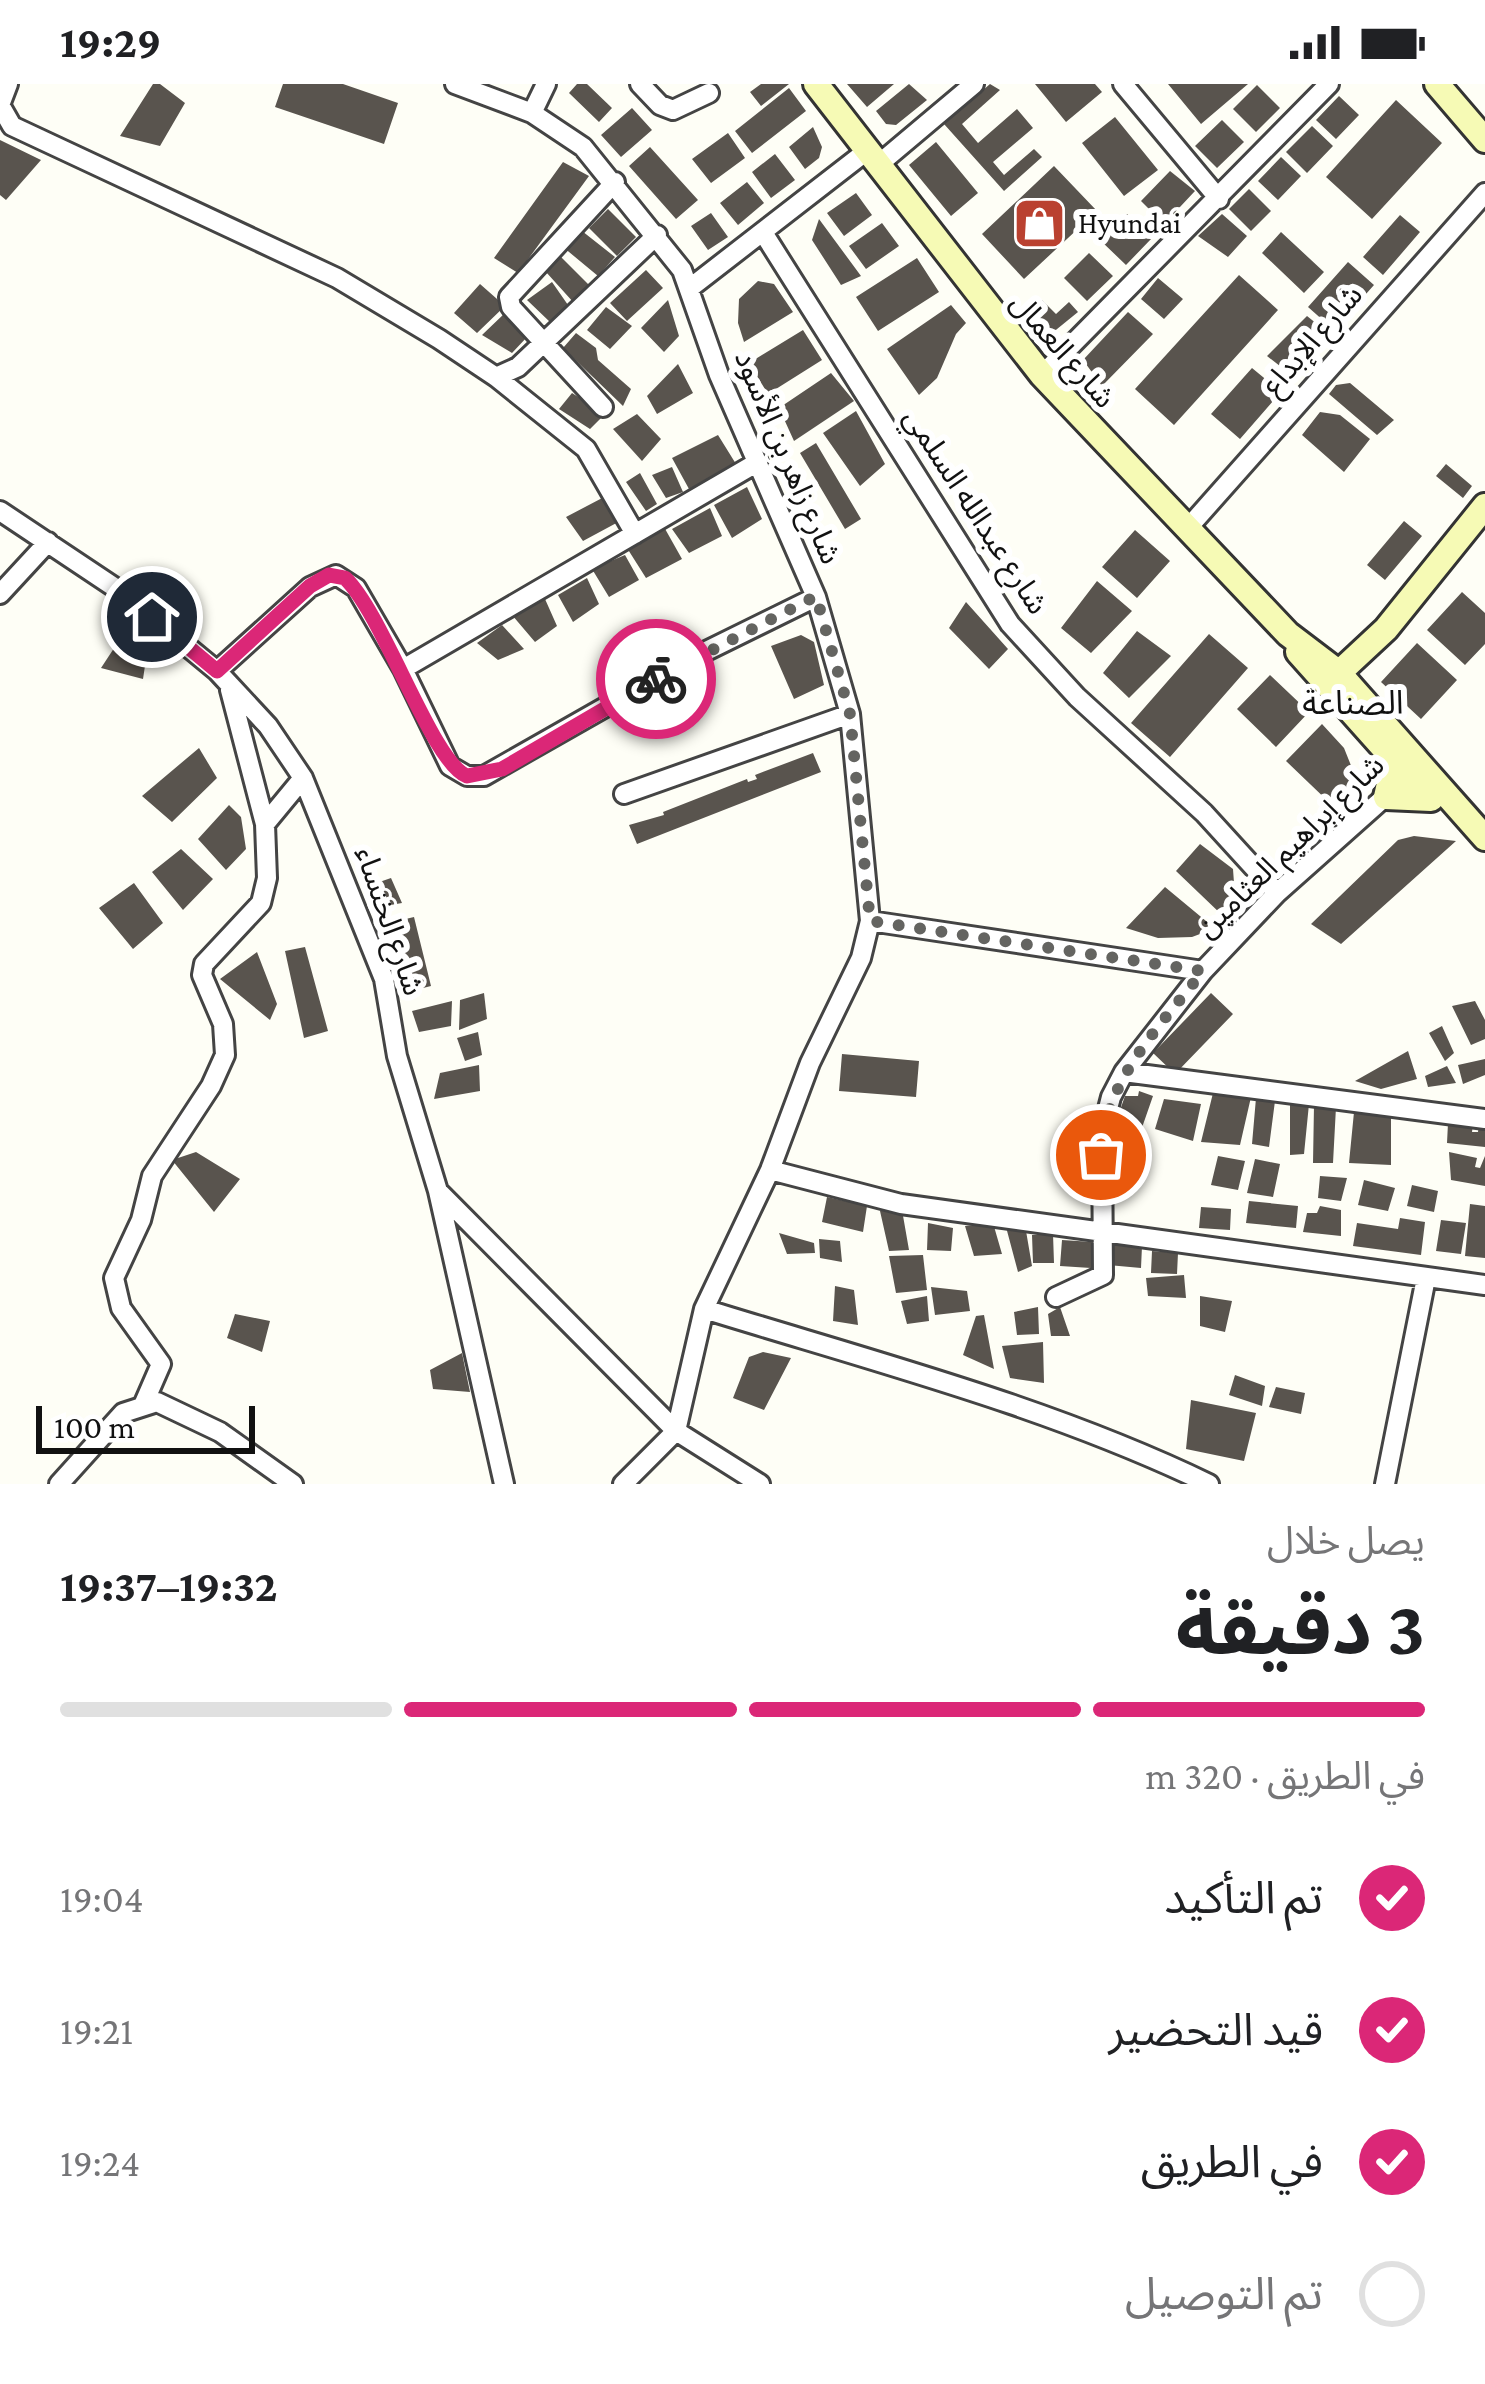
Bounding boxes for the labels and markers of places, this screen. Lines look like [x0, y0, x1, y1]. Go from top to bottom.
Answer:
shop icon: Hyundai [1011, 195, 1067, 251]
place label: Hyundai [1078, 206, 1181, 240]
pin [101, 566, 203, 668]
pin [1050, 1104, 1152, 1206]

